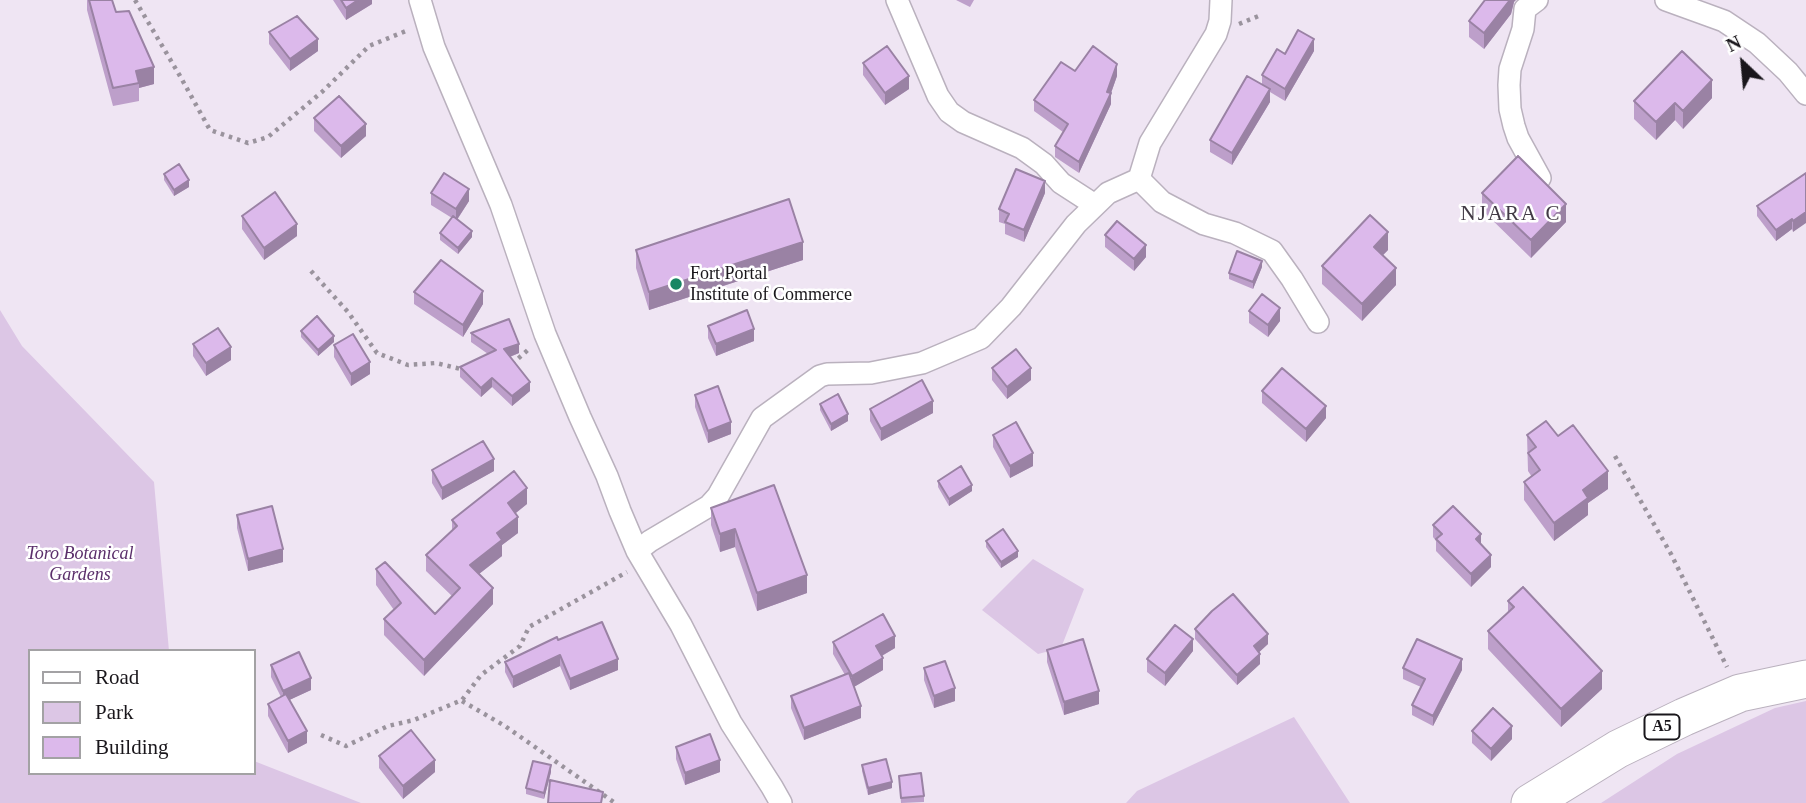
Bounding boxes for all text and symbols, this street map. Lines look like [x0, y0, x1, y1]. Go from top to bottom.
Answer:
north arrow [1708, 28, 1778, 98]
text: N [1723, 31, 1744, 56]
district label: NJARA C [1461, 201, 1561, 227]
place label: Fort Portal Institute of Commerce [690, 263, 852, 306]
marker: Fort Portal Institute of Commerce [668, 276, 684, 292]
park label: Toro Botanical Gardens [26, 543, 134, 586]
legend [28, 649, 256, 775]
text: Road [95, 665, 139, 689]
text: Park [95, 700, 134, 724]
road number: A5 [1644, 714, 1680, 740]
text: Building [95, 735, 169, 759]

